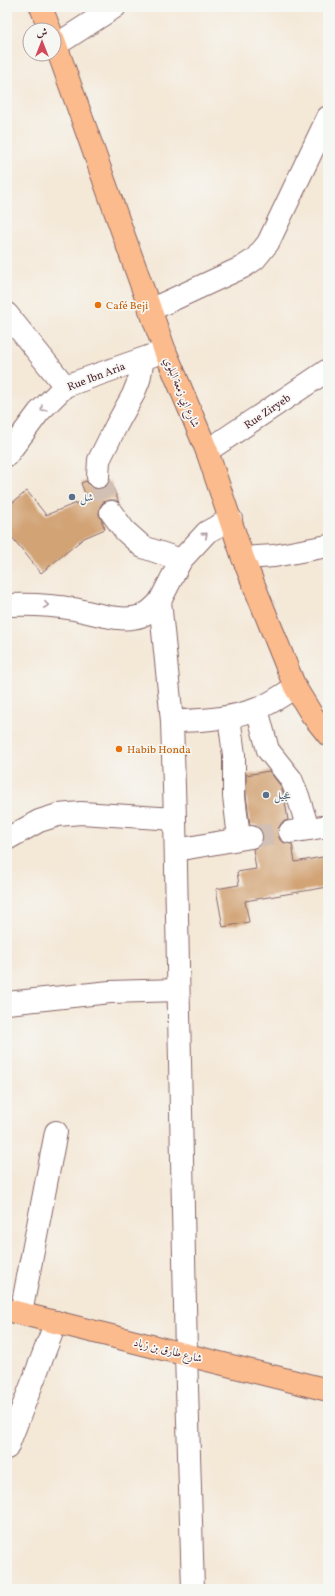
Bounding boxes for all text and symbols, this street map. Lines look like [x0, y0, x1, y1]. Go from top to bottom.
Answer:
north arrow [22, 22, 62, 62]
text: ش [37, 26, 48, 41]
place label: Café Beji [106, 299, 148, 314]
marker: Café Beji [93, 300, 103, 310]
street label: شارع ابي زمعة البلوي [158, 355, 202, 430]
street label: Rue Ibn Aria [65, 359, 128, 395]
street label: Rue Ziryeb [242, 391, 294, 433]
one-way arrow [40, 404, 48, 412]
place label: شل [80, 491, 93, 506]
marker: شل [67, 492, 77, 502]
one-way arrow [200, 532, 208, 539]
one-way arrow [43, 600, 49, 609]
place label: Habib Honda [127, 743, 191, 758]
marker: Habib Honda [114, 744, 124, 754]
place label: عجيل [274, 789, 291, 804]
marker: عجيل [261, 790, 271, 800]
street label: شارع طارق بن زياد [132, 1336, 203, 1368]

